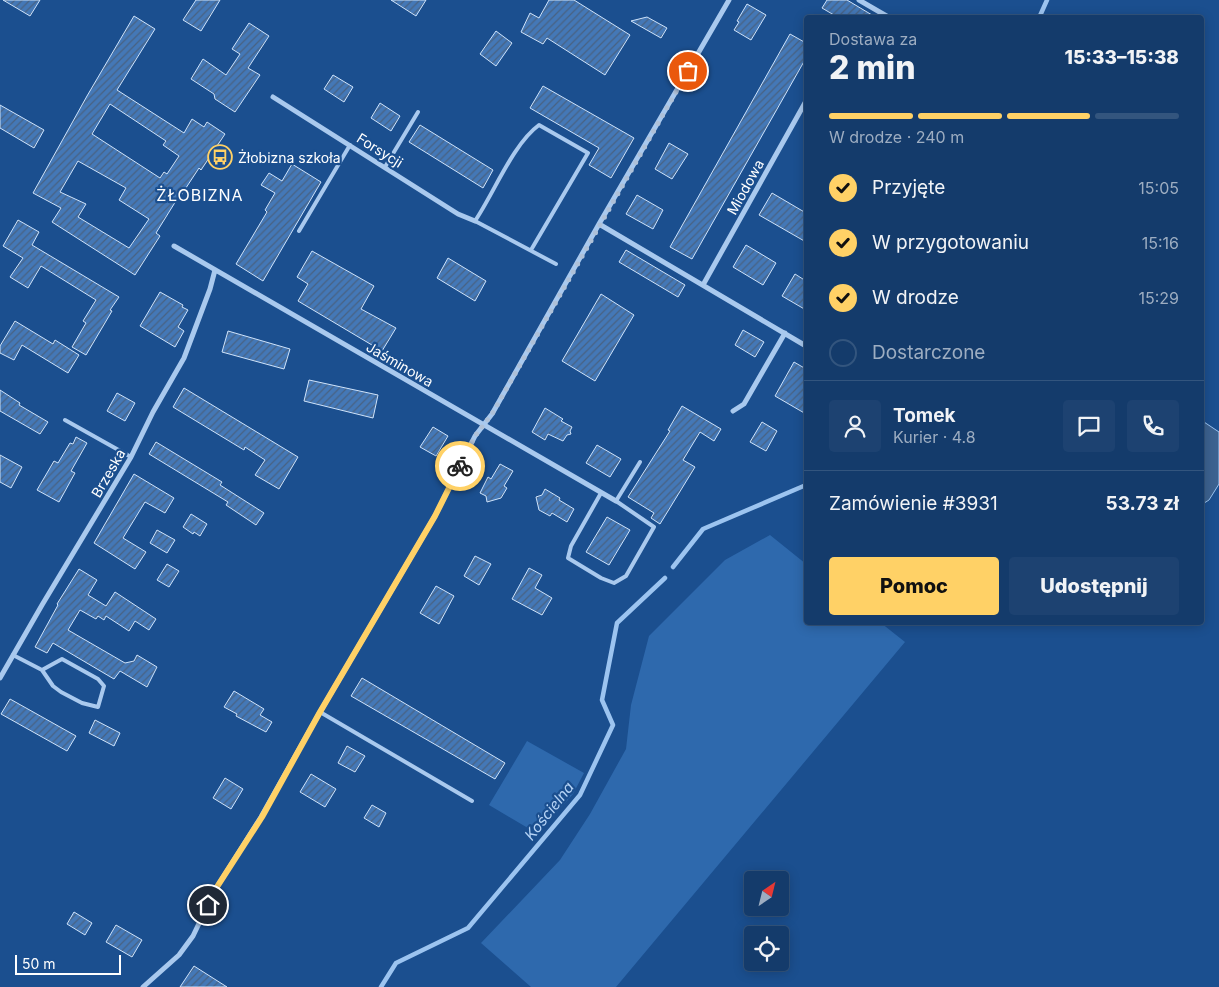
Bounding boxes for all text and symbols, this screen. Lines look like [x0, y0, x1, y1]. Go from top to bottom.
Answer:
text: Dostawa za [829, 29, 917, 49]
text: 15:33–15:38 [1065, 46, 1179, 69]
text: 2 min [829, 48, 915, 87]
pin [667, 50, 709, 92]
icon: bag [674, 57, 702, 85]
text: W drodze · 240 m [829, 127, 964, 147]
street label: Forsycji [354, 129, 406, 171]
bus stop icon: Żłobizna szkoła [207, 144, 233, 170]
place label: Żłobizna szkoła [238, 149, 341, 166]
street label: Miodowa [723, 156, 767, 218]
icon: check [829, 174, 857, 202]
text: Przyjęte [872, 176, 945, 199]
text: 15:05 [1138, 178, 1179, 198]
district label: ŻŁOBIZNA [156, 185, 244, 205]
icon: check [829, 229, 857, 257]
text: W przygotowaniu [872, 231, 1029, 254]
text: 15:16 [1142, 233, 1179, 253]
icon: check [829, 284, 857, 312]
text: W drodze [872, 286, 959, 309]
text: 15:29 [1138, 288, 1179, 308]
street label: Jaśminowa [363, 338, 437, 390]
text: Dostarczone [872, 341, 985, 364]
button: person [829, 400, 881, 452]
button: chat [1063, 400, 1115, 452]
button: phone [1127, 400, 1179, 452]
text: Tomek [893, 404, 956, 427]
text: Kurier · 4.8 [893, 427, 976, 447]
courier [435, 441, 485, 491]
street label: Brzeska [87, 446, 129, 500]
icon: bike [446, 452, 474, 480]
text: Zamówienie #3931 [829, 492, 998, 515]
text: 53.73 zł [1106, 492, 1179, 515]
button: Pomoc [829, 557, 999, 615]
button: Udostępnij [1009, 557, 1179, 615]
water label: Kościelna [520, 778, 578, 844]
north arrow [744, 871, 789, 916]
map controls [744, 871, 789, 971]
pin [187, 884, 229, 926]
icon: home [194, 891, 222, 919]
button: locate [744, 926, 789, 971]
scale bar [15, 952, 121, 975]
text: 50 m [22, 955, 56, 972]

